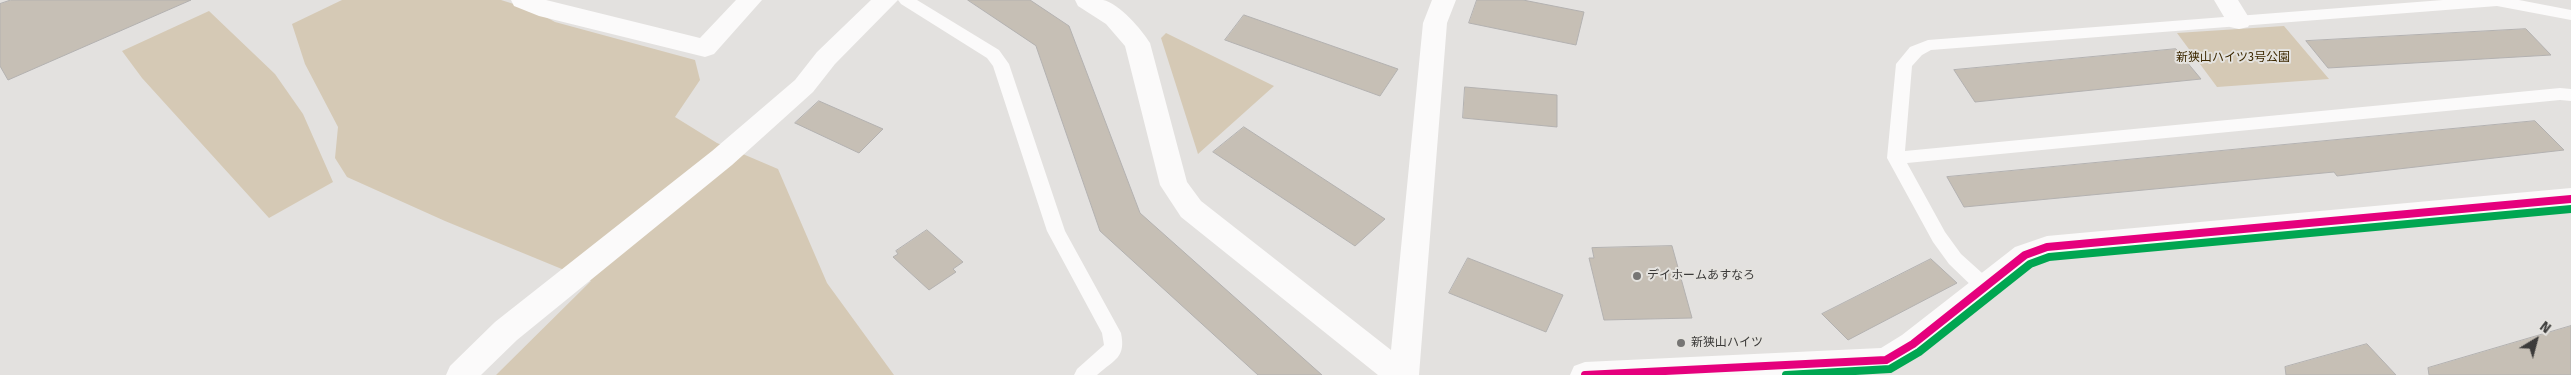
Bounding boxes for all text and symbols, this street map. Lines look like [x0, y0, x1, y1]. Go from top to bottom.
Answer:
park label: 新狭山ハイツ3号公園 [2176, 51, 2290, 65]
place label: デイホームあすなろ [1647, 269, 1755, 283]
marker: デイホームあすなろ [1631, 270, 1643, 282]
north arrow [2511, 315, 2561, 365]
text: N [2536, 318, 2554, 337]
place label: 新狭山ハイツ [1691, 336, 1763, 350]
marker: 新狭山ハイツ [1675, 337, 1687, 349]

